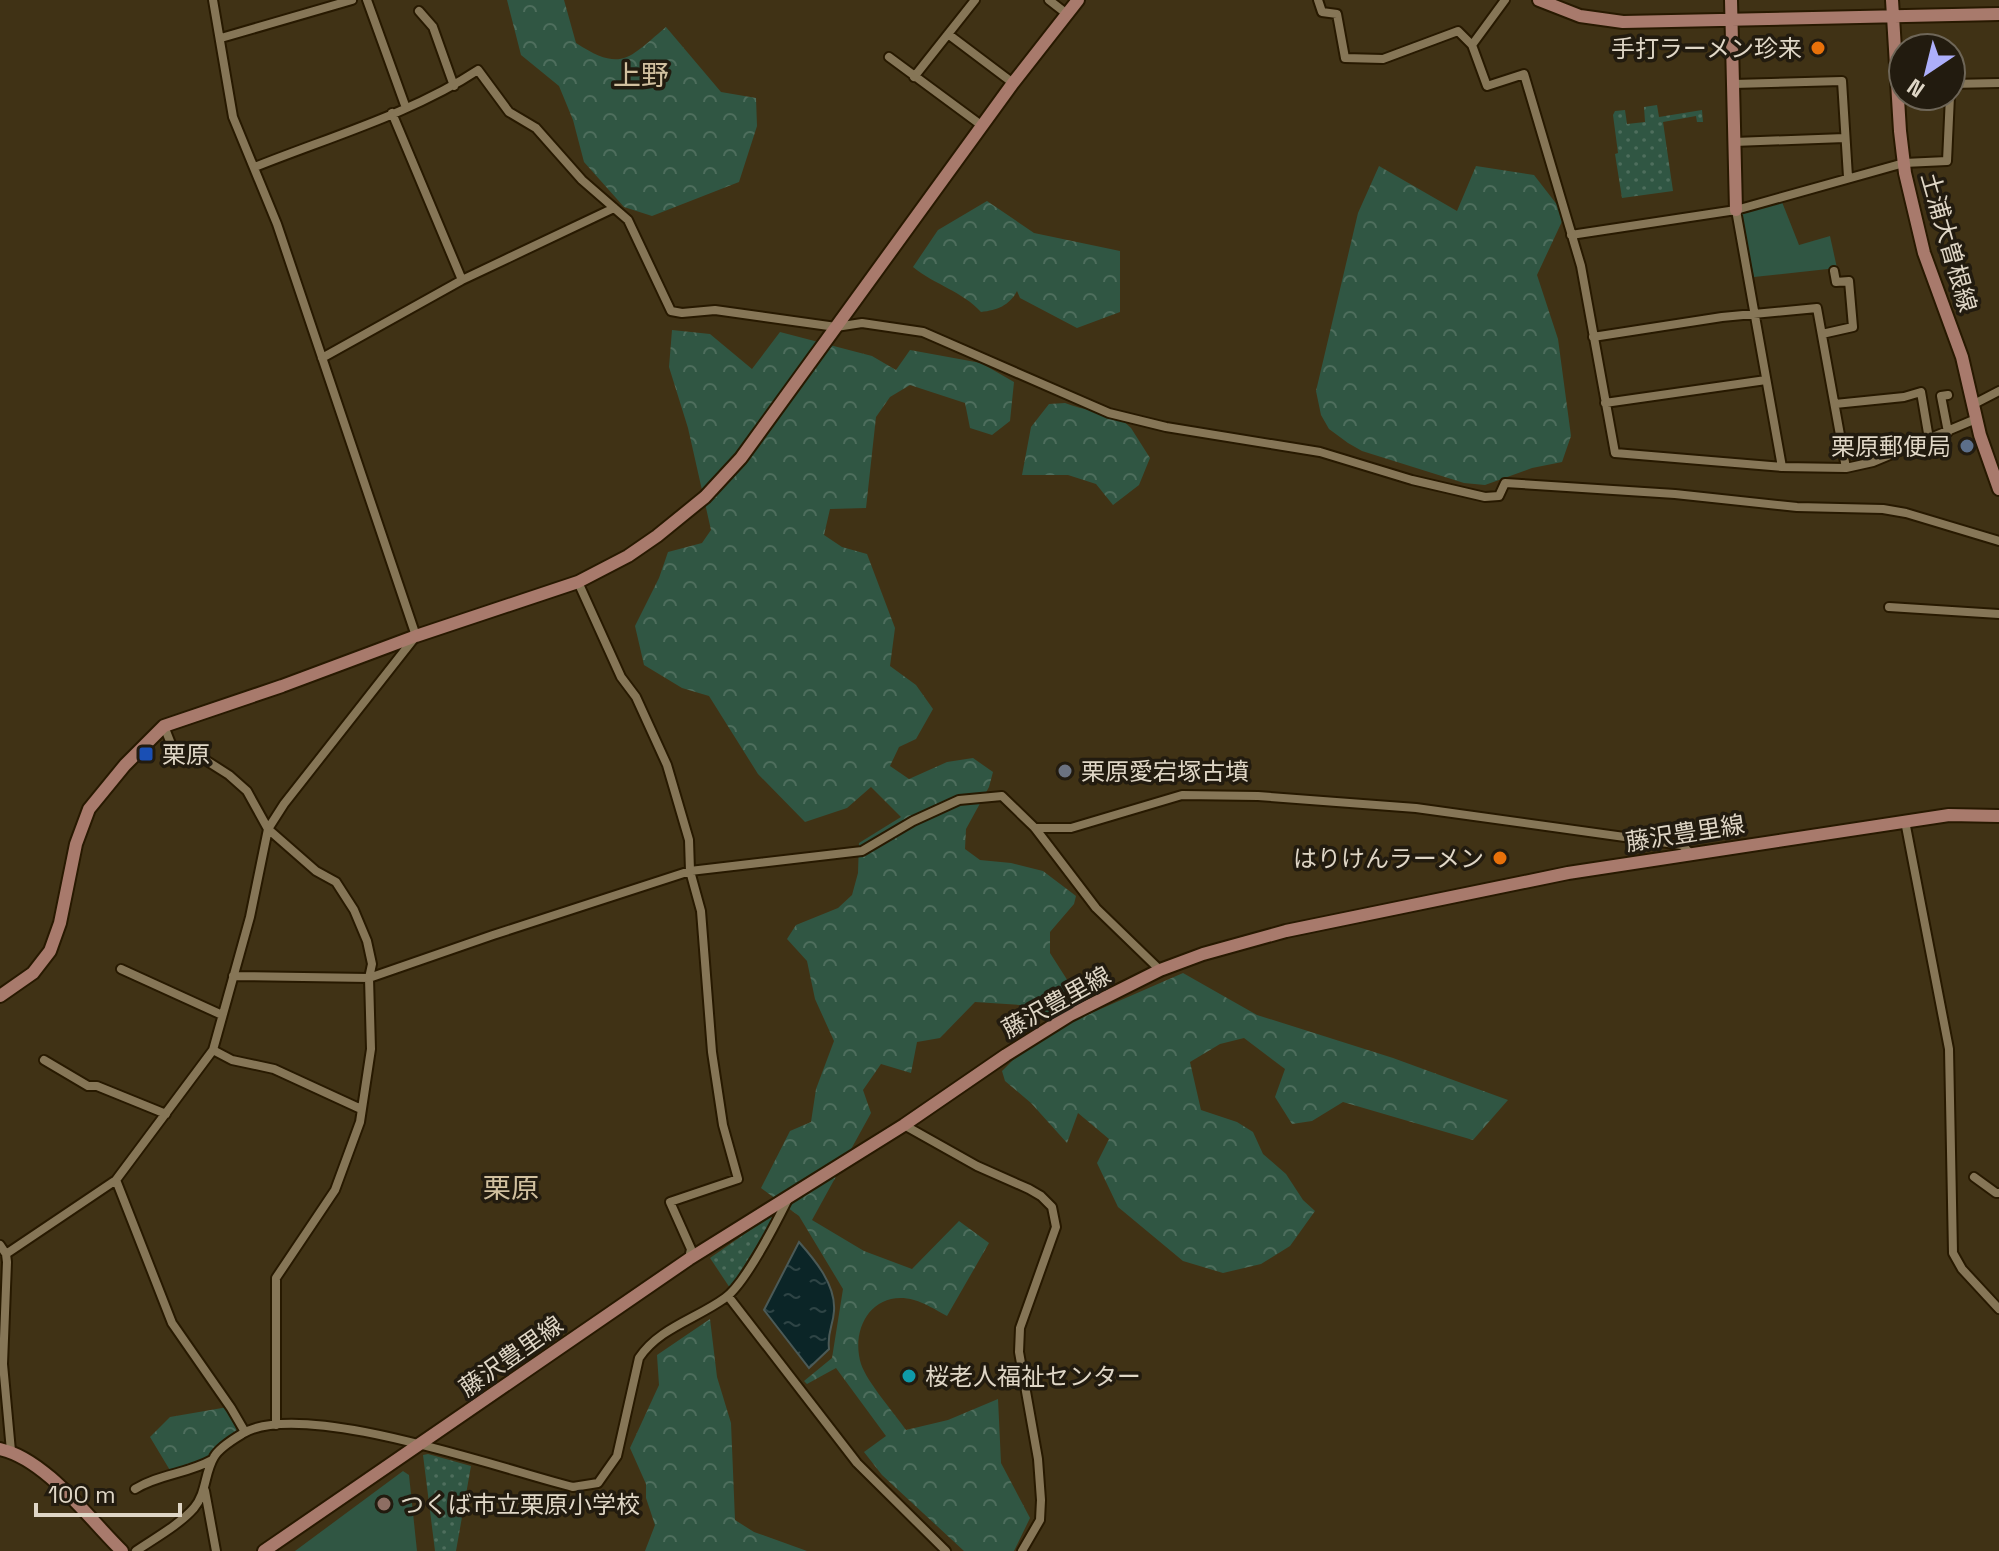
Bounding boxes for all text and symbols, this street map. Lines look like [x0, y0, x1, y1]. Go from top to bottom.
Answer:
north arrow [1887, 32, 1967, 112]
place label: 手打ラーメン珍来 [1611, 33, 1802, 64]
marker: 手打ラーメン珍来 [1809, 39, 1827, 57]
district label: 上野 [613, 57, 669, 93]
text: N [1901, 73, 1930, 104]
street label: 土浦大曽根線 [1914, 169, 1984, 315]
place label: 栗原郵便局 [1831, 431, 1951, 462]
marker: 栗原郵便局 [1958, 437, 1976, 455]
place label: 栗原 [162, 739, 210, 770]
marker: 栗原 [137, 745, 155, 763]
place label: 栗原愛宕塚古墳 [1081, 756, 1249, 787]
marker: 栗原愛宕塚古墳 [1056, 762, 1074, 780]
street label: 藤沢豊里線 [1623, 808, 1747, 858]
place label: はりけんラーメン [1293, 843, 1484, 874]
marker: はりけんラーメン [1491, 849, 1509, 867]
street label: 藤沢豊里線 [996, 959, 1116, 1045]
district label: 栗原 [483, 1170, 539, 1206]
street label: 藤沢豊里線 [453, 1309, 569, 1403]
place label: 桜老人福祉センター [925, 1361, 1141, 1392]
marker: 桜老人福祉センター [900, 1367, 918, 1385]
scale bar [36, 1467, 180, 1517]
text: 100 m [48, 1479, 116, 1510]
place label: つくば市立栗原小学校 [400, 1489, 640, 1520]
marker: つくば市立栗原小学校 [375, 1495, 393, 1513]

